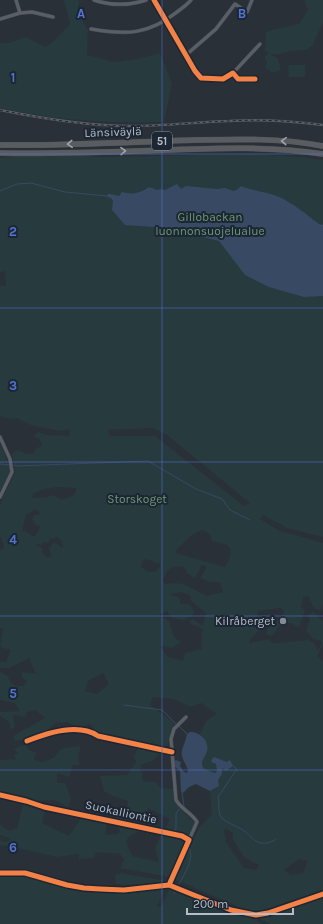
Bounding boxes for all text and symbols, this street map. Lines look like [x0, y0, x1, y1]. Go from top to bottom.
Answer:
text: A [77, 6, 85, 21]
text: B [238, 6, 246, 21]
text: 1 [11, 70, 15, 85]
street label: Länsiväylä [84, 124, 142, 140]
road number: 51 [152, 132, 172, 150]
one-way arrow [281, 137, 287, 146]
one-way arrow [67, 140, 73, 149]
one-way arrow [120, 147, 126, 155]
park label: Gillobackan luonnonsuojelualue [155, 210, 265, 238]
text: 2 [9, 224, 17, 239]
text: 3 [9, 378, 17, 393]
park label: Storskoget [107, 492, 167, 506]
text: 4 [9, 532, 17, 547]
place label: Kilråberget [215, 614, 275, 628]
marker: Kilråberget [278, 616, 288, 626]
text: 5 [9, 686, 17, 701]
street label: Suokalliontie [84, 798, 158, 826]
text: 6 [9, 840, 17, 855]
scale bar [187, 890, 293, 916]
text: 200 m [193, 897, 228, 911]

